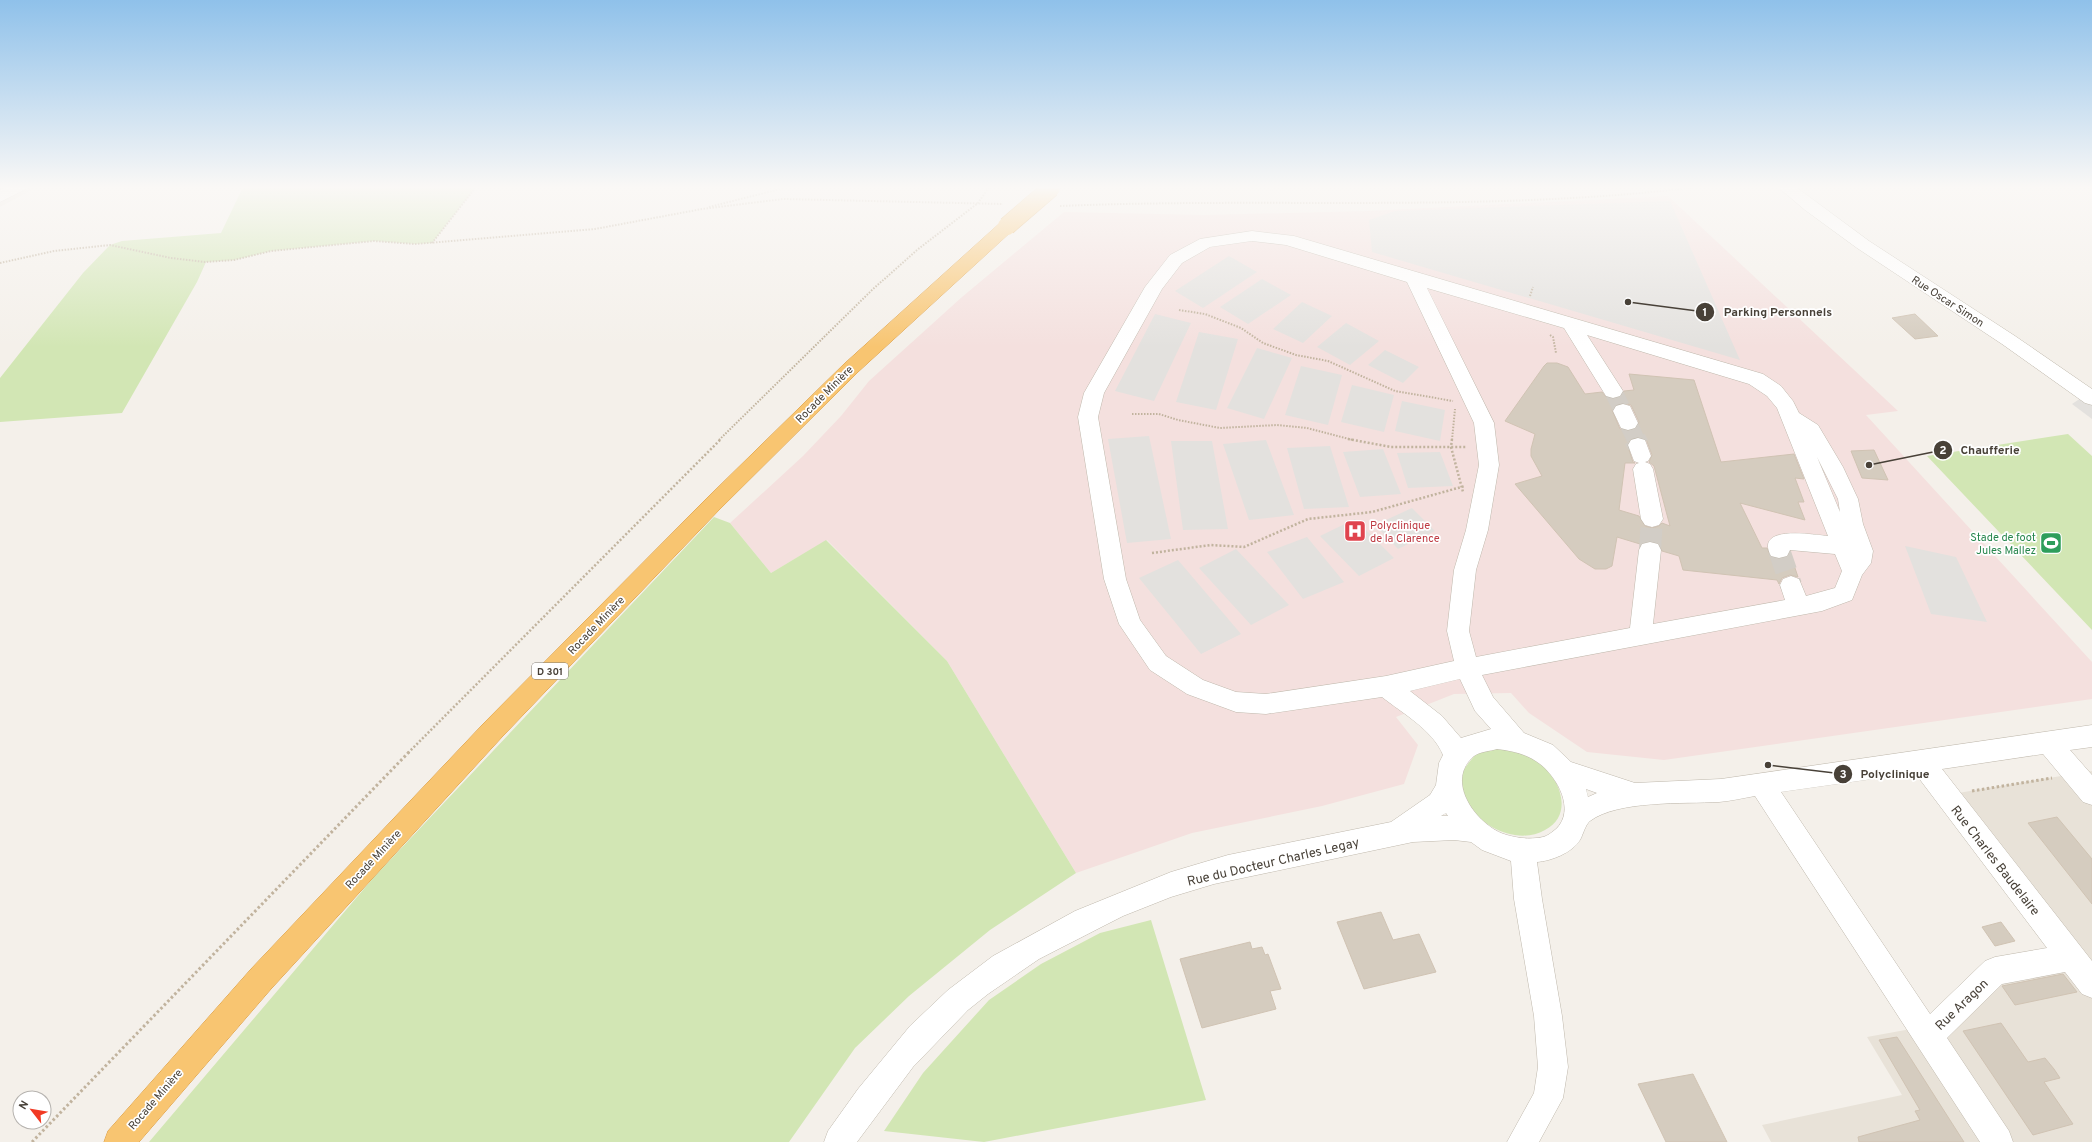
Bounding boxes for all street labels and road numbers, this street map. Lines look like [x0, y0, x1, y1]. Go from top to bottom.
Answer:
street label: Rue Oscar Simon [1908, 273, 1986, 331]
street label: Rocade Minière [793, 363, 857, 426]
street label: Rocade Minière [565, 593, 628, 658]
road number: D 301 [532, 663, 568, 679]
street label: Rue Charles Baudelaire [1946, 803, 2042, 919]
street label: Rocade Minière [343, 827, 405, 892]
street label: Rue du Docteur Charles Legay [1186, 835, 1361, 891]
street label: Rue Aragon [1932, 976, 1992, 1035]
street label: Rocade Minière [126, 1066, 186, 1133]

